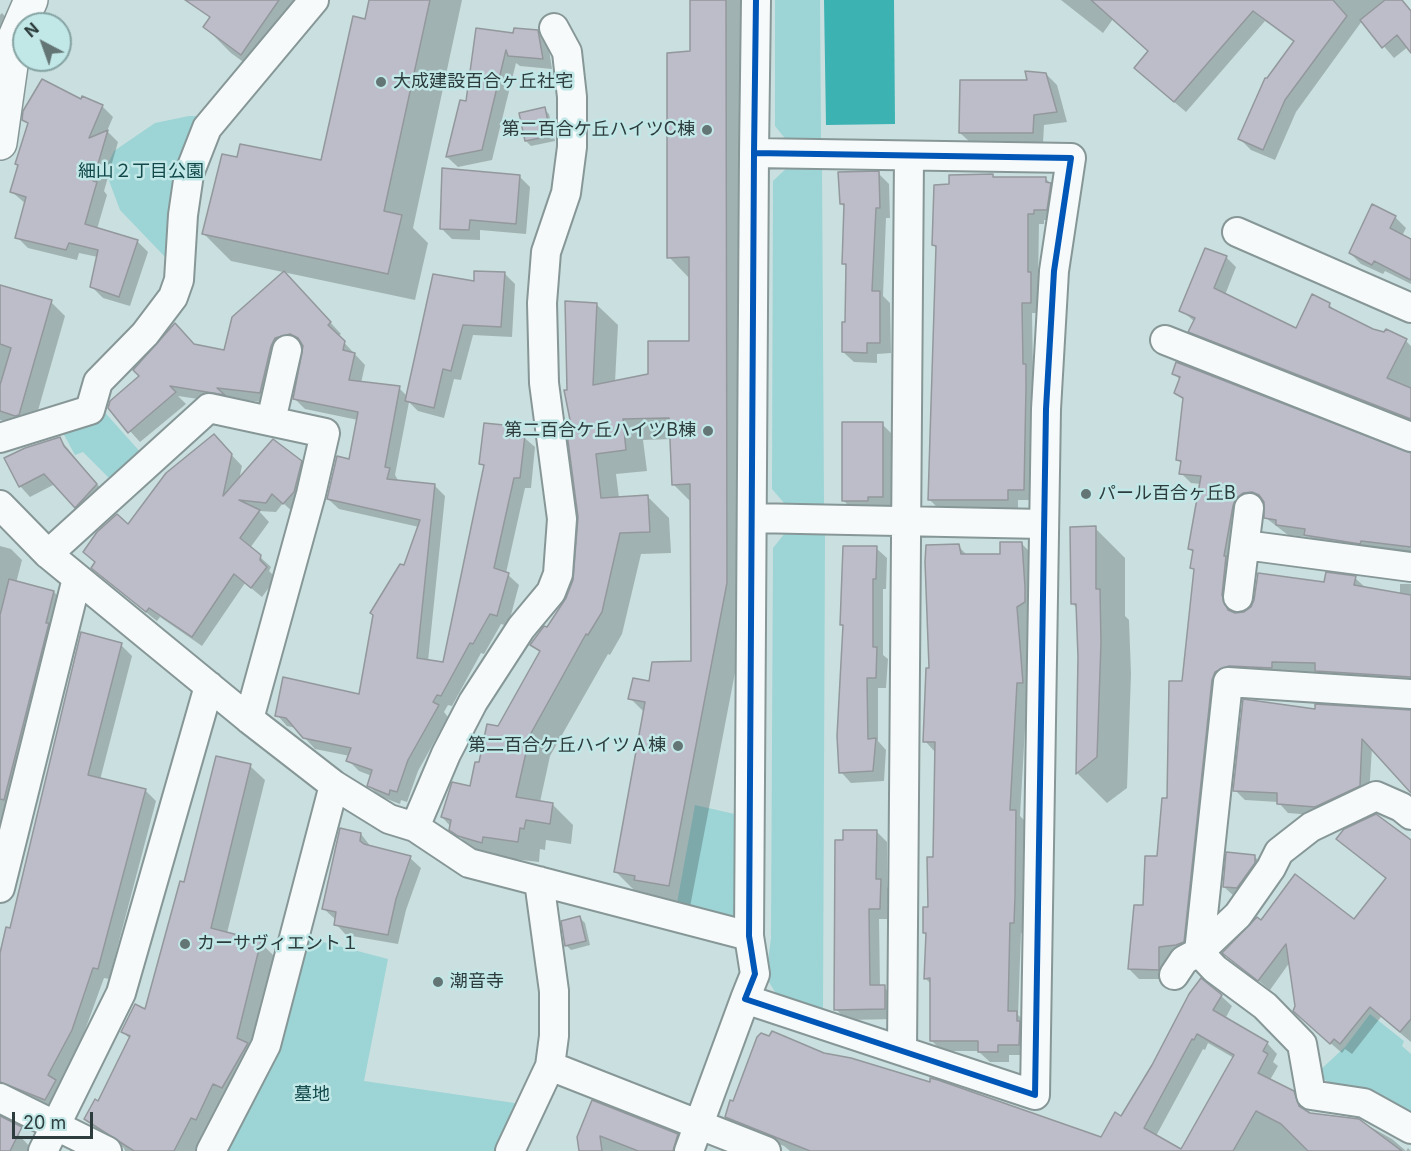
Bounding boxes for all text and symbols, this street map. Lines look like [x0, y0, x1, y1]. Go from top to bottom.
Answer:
north arrow [12, 12, 72, 72]
text: N [20, 18, 43, 41]
place label: 大成建設百合ヶ丘社宅 [393, 71, 573, 93]
marker: 大成建設百合ヶ丘社宅 [374, 75, 388, 89]
place label: 第二百合ケ丘ハイツC棟 [502, 119, 695, 141]
marker: 第二百合ケ丘ハイツC棟 [700, 123, 714, 137]
park label: 細山２丁目公園 [78, 161, 204, 183]
place label: 第二百合ケ丘ハイツB棟 [504, 420, 696, 442]
marker: 第二百合ケ丘ハイツB棟 [701, 424, 715, 438]
place label: パール百合ヶ丘B [1098, 483, 1236, 505]
marker: パール百合ヶ丘B [1079, 487, 1093, 501]
place label: 第二百合ケ丘ハイツＡ棟 [468, 735, 666, 757]
marker: 第二百合ケ丘ハイツＡ棟 [671, 739, 685, 753]
place label: カーサヴィエント１ [197, 933, 359, 955]
marker: カーサヴィエント１ [178, 937, 192, 951]
place label: 潮音寺 [450, 971, 504, 993]
marker: 潮音寺 [431, 975, 445, 989]
park label: 墓地 [294, 1084, 330, 1106]
scale bar [15, 1100, 96, 1138]
text: 20 m [23, 1112, 66, 1133]

